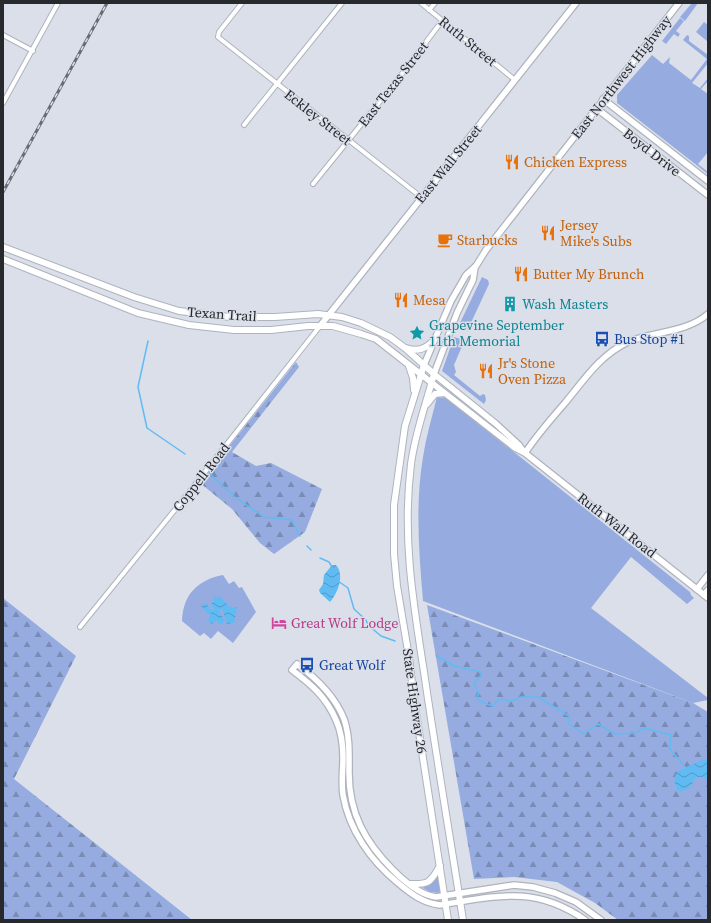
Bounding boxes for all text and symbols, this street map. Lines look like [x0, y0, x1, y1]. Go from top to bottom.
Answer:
street label: East Northwest Highway [566, 10, 676, 143]
street label: Ruth Street [435, 11, 502, 71]
street label: East Texas Street [353, 37, 433, 131]
street label: Eckley Street [280, 84, 356, 150]
street label: East Wall Street [410, 120, 486, 208]
street label: Boyd Drive [619, 123, 685, 181]
place label: Chicken Express [524, 152, 627, 172]
restaurant icon: Chicken Express [503, 153, 521, 171]
place label: Jersey Mike's Subs [559, 215, 632, 251]
restaurant icon: Jersey Mike's Subs [539, 224, 557, 242]
place label: Starbucks [457, 230, 518, 250]
cafe icon: Starbucks [436, 231, 454, 249]
place label: Butter My Brunch [533, 264, 644, 284]
restaurant icon: Butter My Brunch [512, 265, 530, 283]
place label: Mesa [413, 290, 447, 310]
restaurant icon: Mesa [392, 291, 410, 309]
place label: Wash Masters [522, 294, 608, 314]
building icon: Wash Masters [501, 295, 519, 313]
street label: Texan Trail [187, 302, 257, 326]
place label: Grapevine September 11th Memorial [429, 315, 564, 351]
place icon: Grapevine September 11th Memorial [408, 324, 426, 342]
place label: Bus Stop #1 [614, 329, 685, 349]
bus stop icon: Bus Stop #1 [593, 330, 611, 348]
place label: Jr's Stone Oven Pizza [497, 353, 567, 389]
restaurant icon: Jr's Stone Oven Pizza [477, 362, 495, 380]
street label: Coppell Road [168, 438, 234, 516]
street label: Ruth Wall Road [573, 488, 661, 562]
place label: Great Wolf Lodge [291, 613, 398, 633]
hotel icon: Great Wolf Lodge [270, 614, 288, 632]
street label: State Highway 26 [398, 647, 432, 755]
place label: Great Wolf [319, 655, 386, 675]
bus stop icon: Great Wolf [298, 656, 316, 674]

